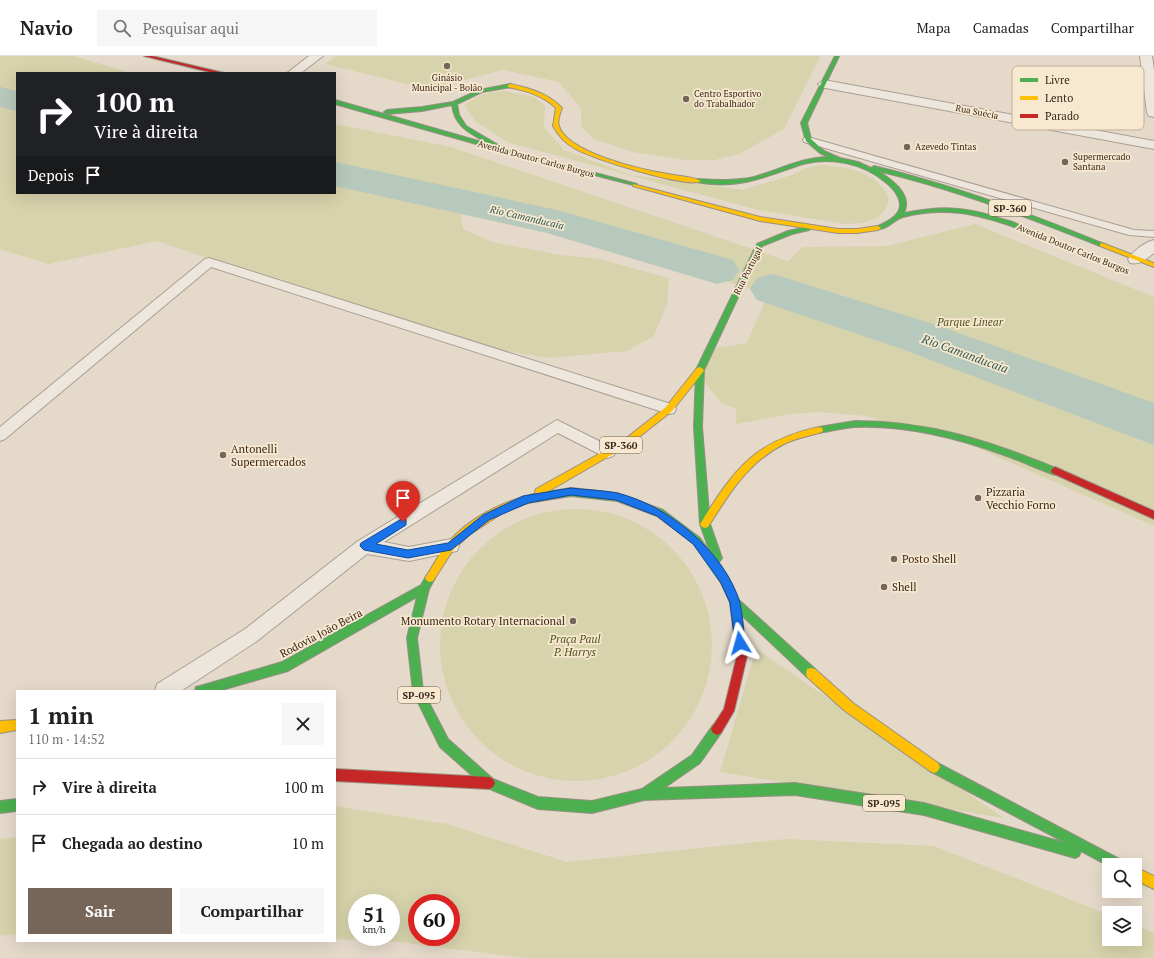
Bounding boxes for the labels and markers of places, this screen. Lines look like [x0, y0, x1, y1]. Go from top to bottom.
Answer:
marker: Ginásio Municipal - Bolão [442, 61, 452, 71]
place label: Ginásio Municipal - Bolão [412, 72, 482, 94]
place label: Centro Esportivo do Trabalhador [694, 88, 762, 110]
marker: Centro Esportivo do Trabalhador [681, 94, 691, 104]
place label: Azevedo Tintas [915, 141, 976, 153]
marker: Azevedo Tintas [902, 142, 912, 152]
place label: Supermercado Santana [1073, 151, 1131, 173]
marker: Supermercado Santana [1060, 157, 1070, 167]
place label: Antonelli Supermercados [231, 442, 306, 469]
marker: Antonelli Supermercados [218, 450, 228, 460]
pin [386, 481, 420, 522]
place label: Pizzaria Vecchio Forno [986, 485, 1056, 512]
marker: Pizzaria Vecchio Forno [973, 493, 983, 503]
place label: Posto Shell [902, 552, 956, 566]
marker: Posto Shell [889, 554, 899, 564]
place label: Shell [892, 580, 917, 594]
marker: Shell [879, 582, 889, 592]
place label: Monumento Rotary Internacional [401, 614, 565, 628]
marker: Monumento Rotary Internacional [568, 616, 578, 626]

